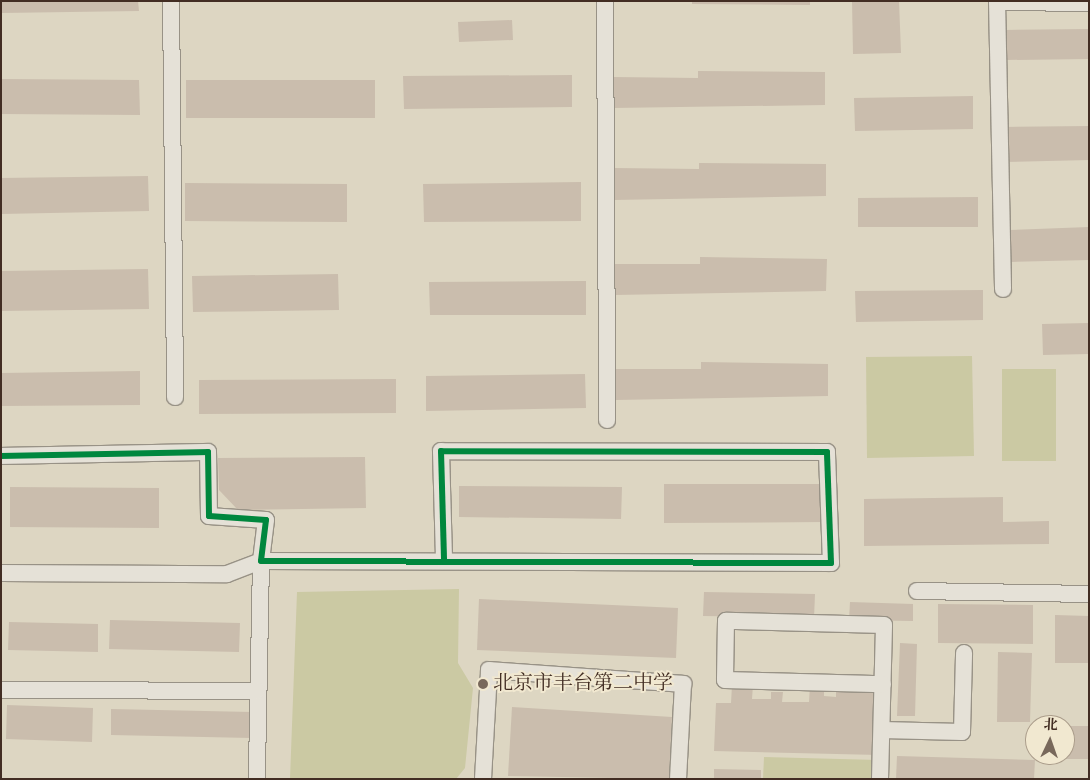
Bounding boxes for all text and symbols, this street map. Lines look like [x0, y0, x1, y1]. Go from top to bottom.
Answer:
place label: 北京市丰台第二中学 [493, 672, 673, 696]
marker: 北京市丰台第二中学 [477, 678, 489, 690]
north arrow [1025, 715, 1075, 765]
text: 北 [1043, 716, 1058, 736]

